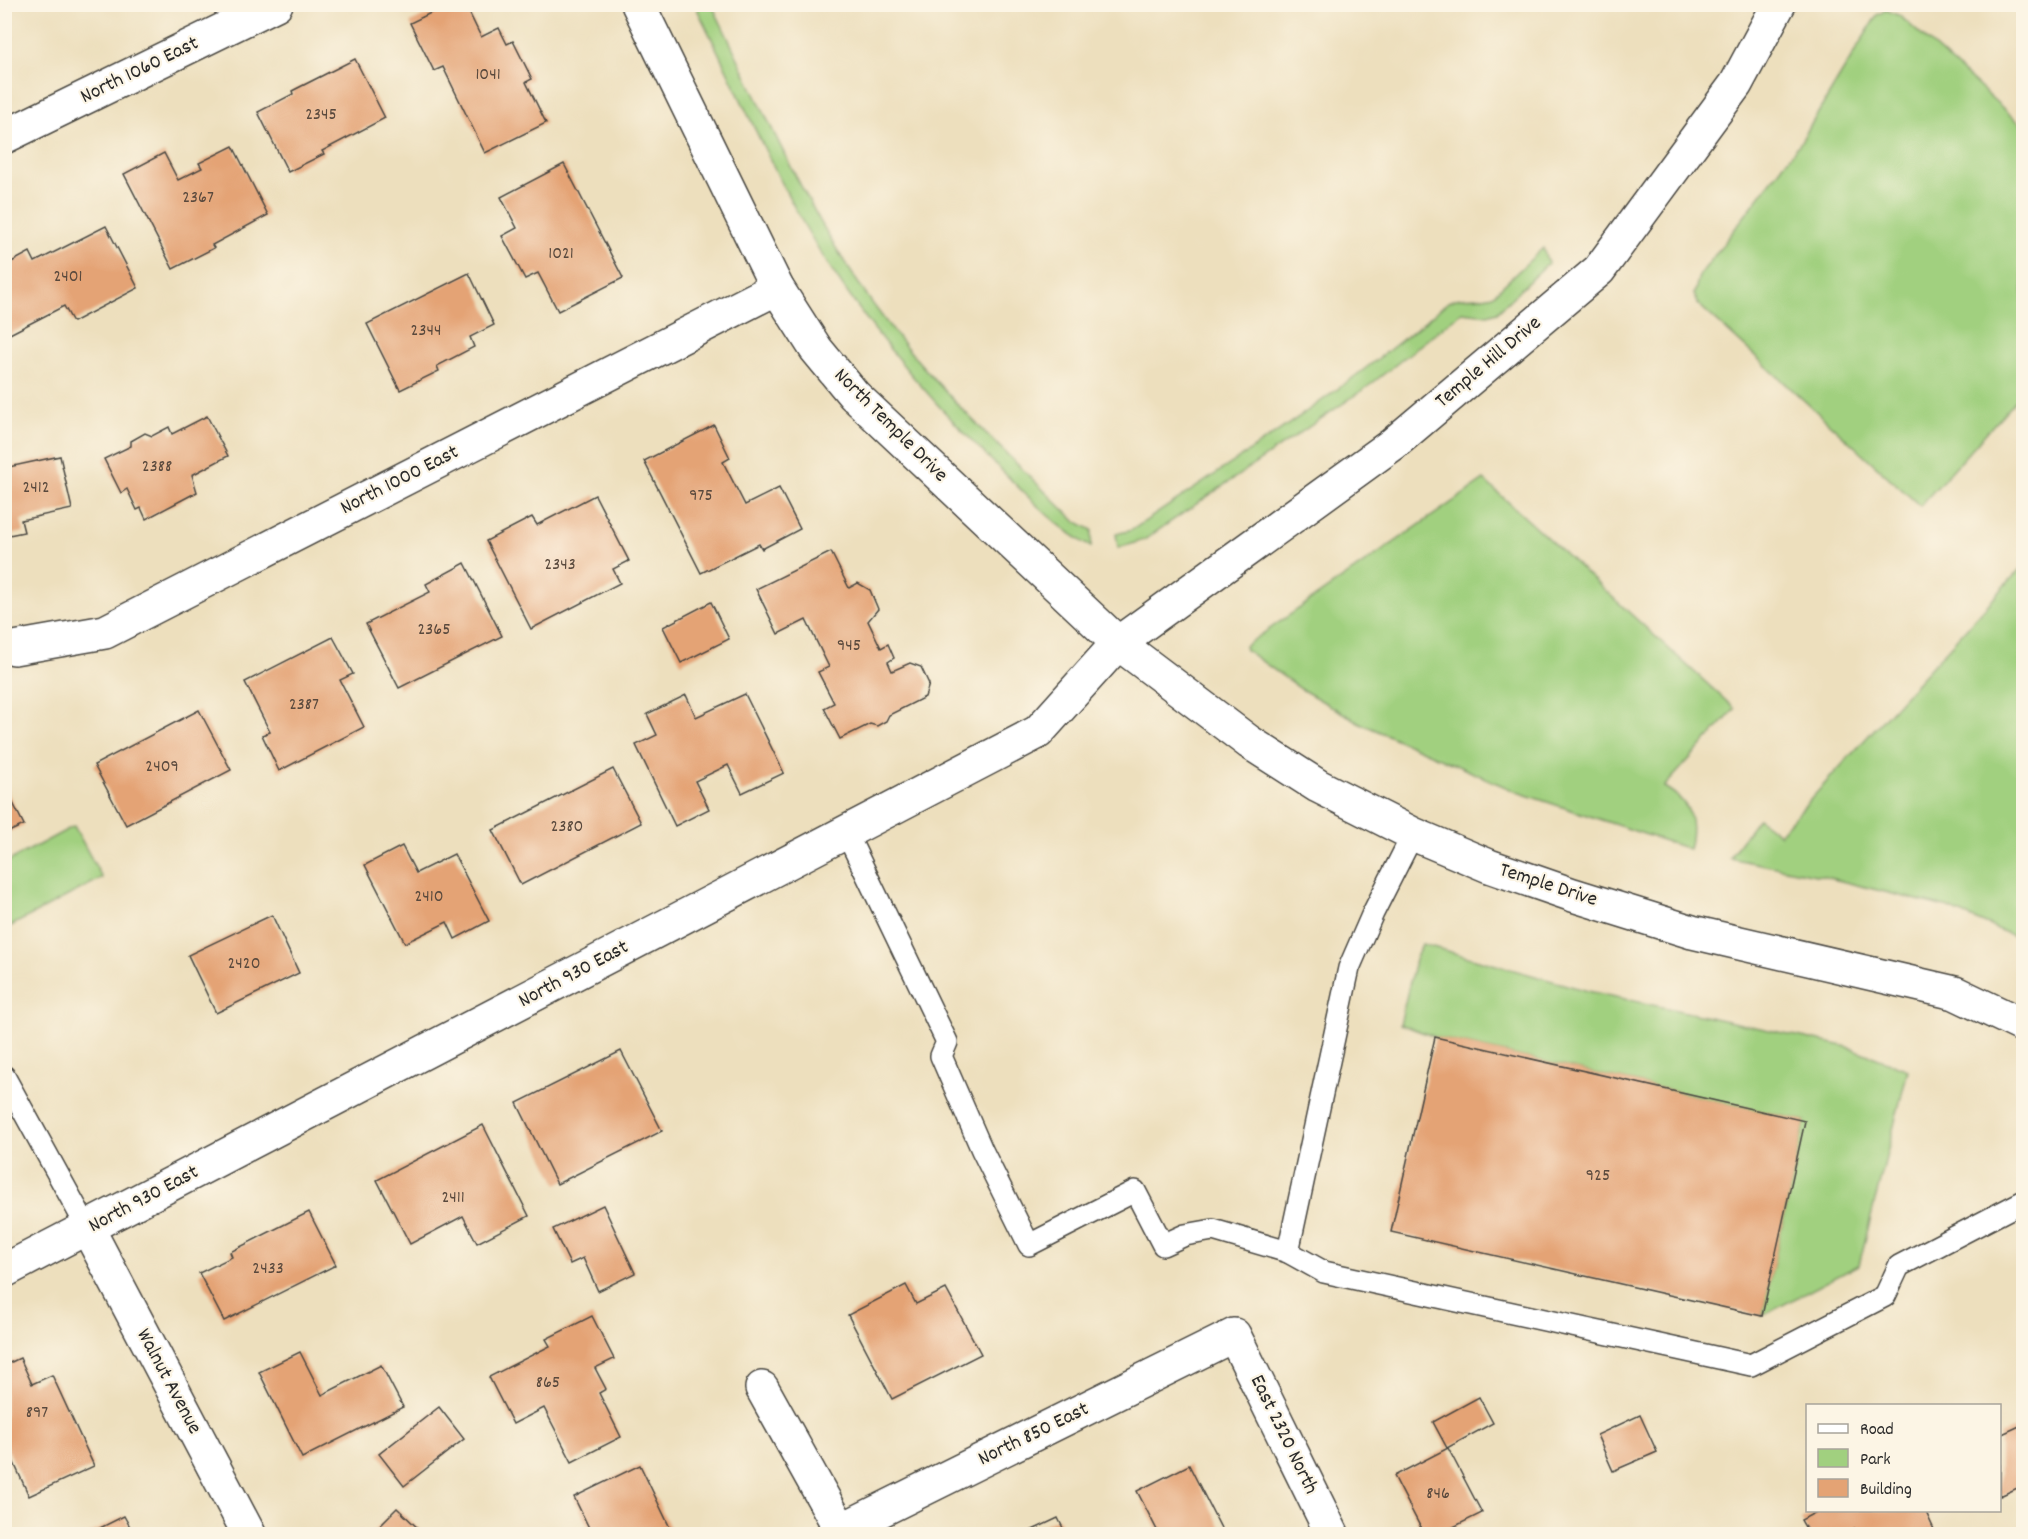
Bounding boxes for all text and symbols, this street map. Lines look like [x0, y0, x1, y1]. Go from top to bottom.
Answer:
street label: North 1060 East [76, 29, 204, 113]
house number: 1041 [475, 63, 501, 88]
house number: 2345 [305, 103, 337, 128]
house number: 2367 [182, 186, 214, 211]
house number: 1021 [548, 242, 574, 267]
house number: 2401 [53, 265, 83, 290]
street label: Temple Hill Drive [1429, 310, 1549, 416]
house number: 2344 [411, 319, 441, 344]
street label: North Temple Drive [826, 362, 954, 490]
street label: North 1000 East [336, 438, 465, 524]
house number: 2388 [142, 455, 172, 480]
house number: 2412 [22, 476, 50, 501]
house number: 975 [689, 484, 713, 509]
house number: 2343 [544, 553, 576, 578]
house number: 2365 [417, 618, 451, 643]
house number: 945 [837, 634, 861, 659]
house number: 2387 [289, 693, 319, 718]
house number: 2409 [145, 755, 179, 780]
house number: 2380 [551, 815, 583, 840]
street label: Temple Drive [1495, 856, 1601, 916]
house number: 2410 [414, 885, 444, 910]
street label: North 930 East [514, 933, 635, 1017]
house number: 2420 [227, 952, 261, 977]
street label: North 930 East [84, 1158, 205, 1242]
house number: 925 [1586, 1164, 1610, 1189]
house number: 2411 [441, 1186, 465, 1211]
house number: 2433 [252, 1257, 284, 1282]
street label: Walnut Avenue [128, 1324, 208, 1440]
street label: East 2320 North [1241, 1370, 1325, 1500]
house number: 865 [536, 1371, 560, 1396]
street label: North 850 East [973, 1395, 1095, 1475]
house number: 897 [26, 1401, 48, 1426]
legend [1806, 1404, 2001, 1512]
text: Road [1860, 1418, 1894, 1443]
text: Park [1860, 1448, 1891, 1473]
text: Building [1860, 1478, 1912, 1503]
house number: 846 [1426, 1482, 1450, 1507]

